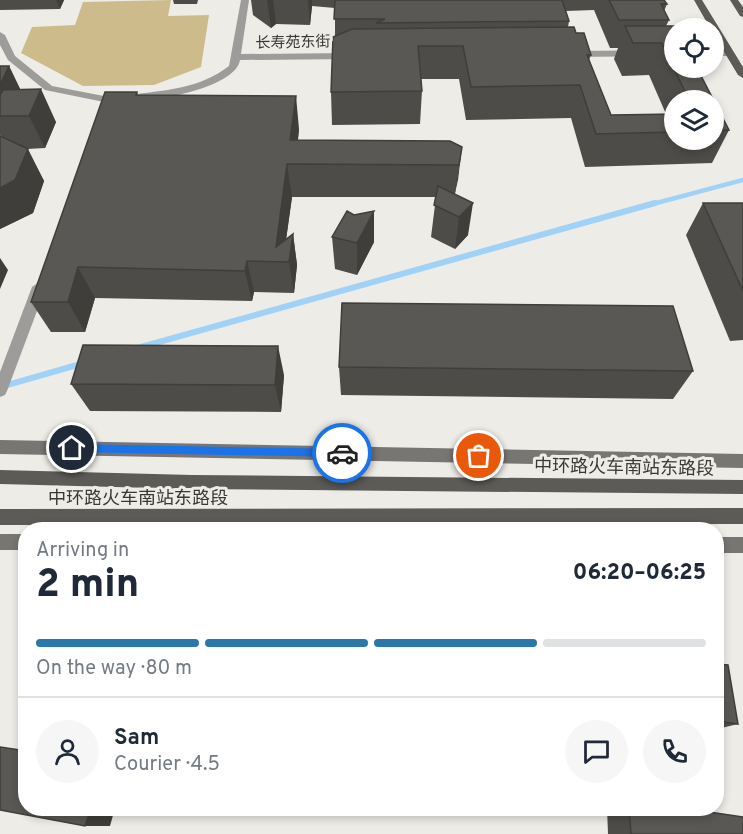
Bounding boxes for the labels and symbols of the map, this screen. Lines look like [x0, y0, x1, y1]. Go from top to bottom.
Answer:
street label: 长寿苑东街 [255, 33, 331, 54]
pin [46, 422, 97, 473]
courier [312, 423, 372, 483]
pin [453, 430, 504, 481]
street label: 中环路火车南站东路段 [534, 455, 714, 482]
street label: 中环路火车南站东路段 [48, 488, 228, 511]

